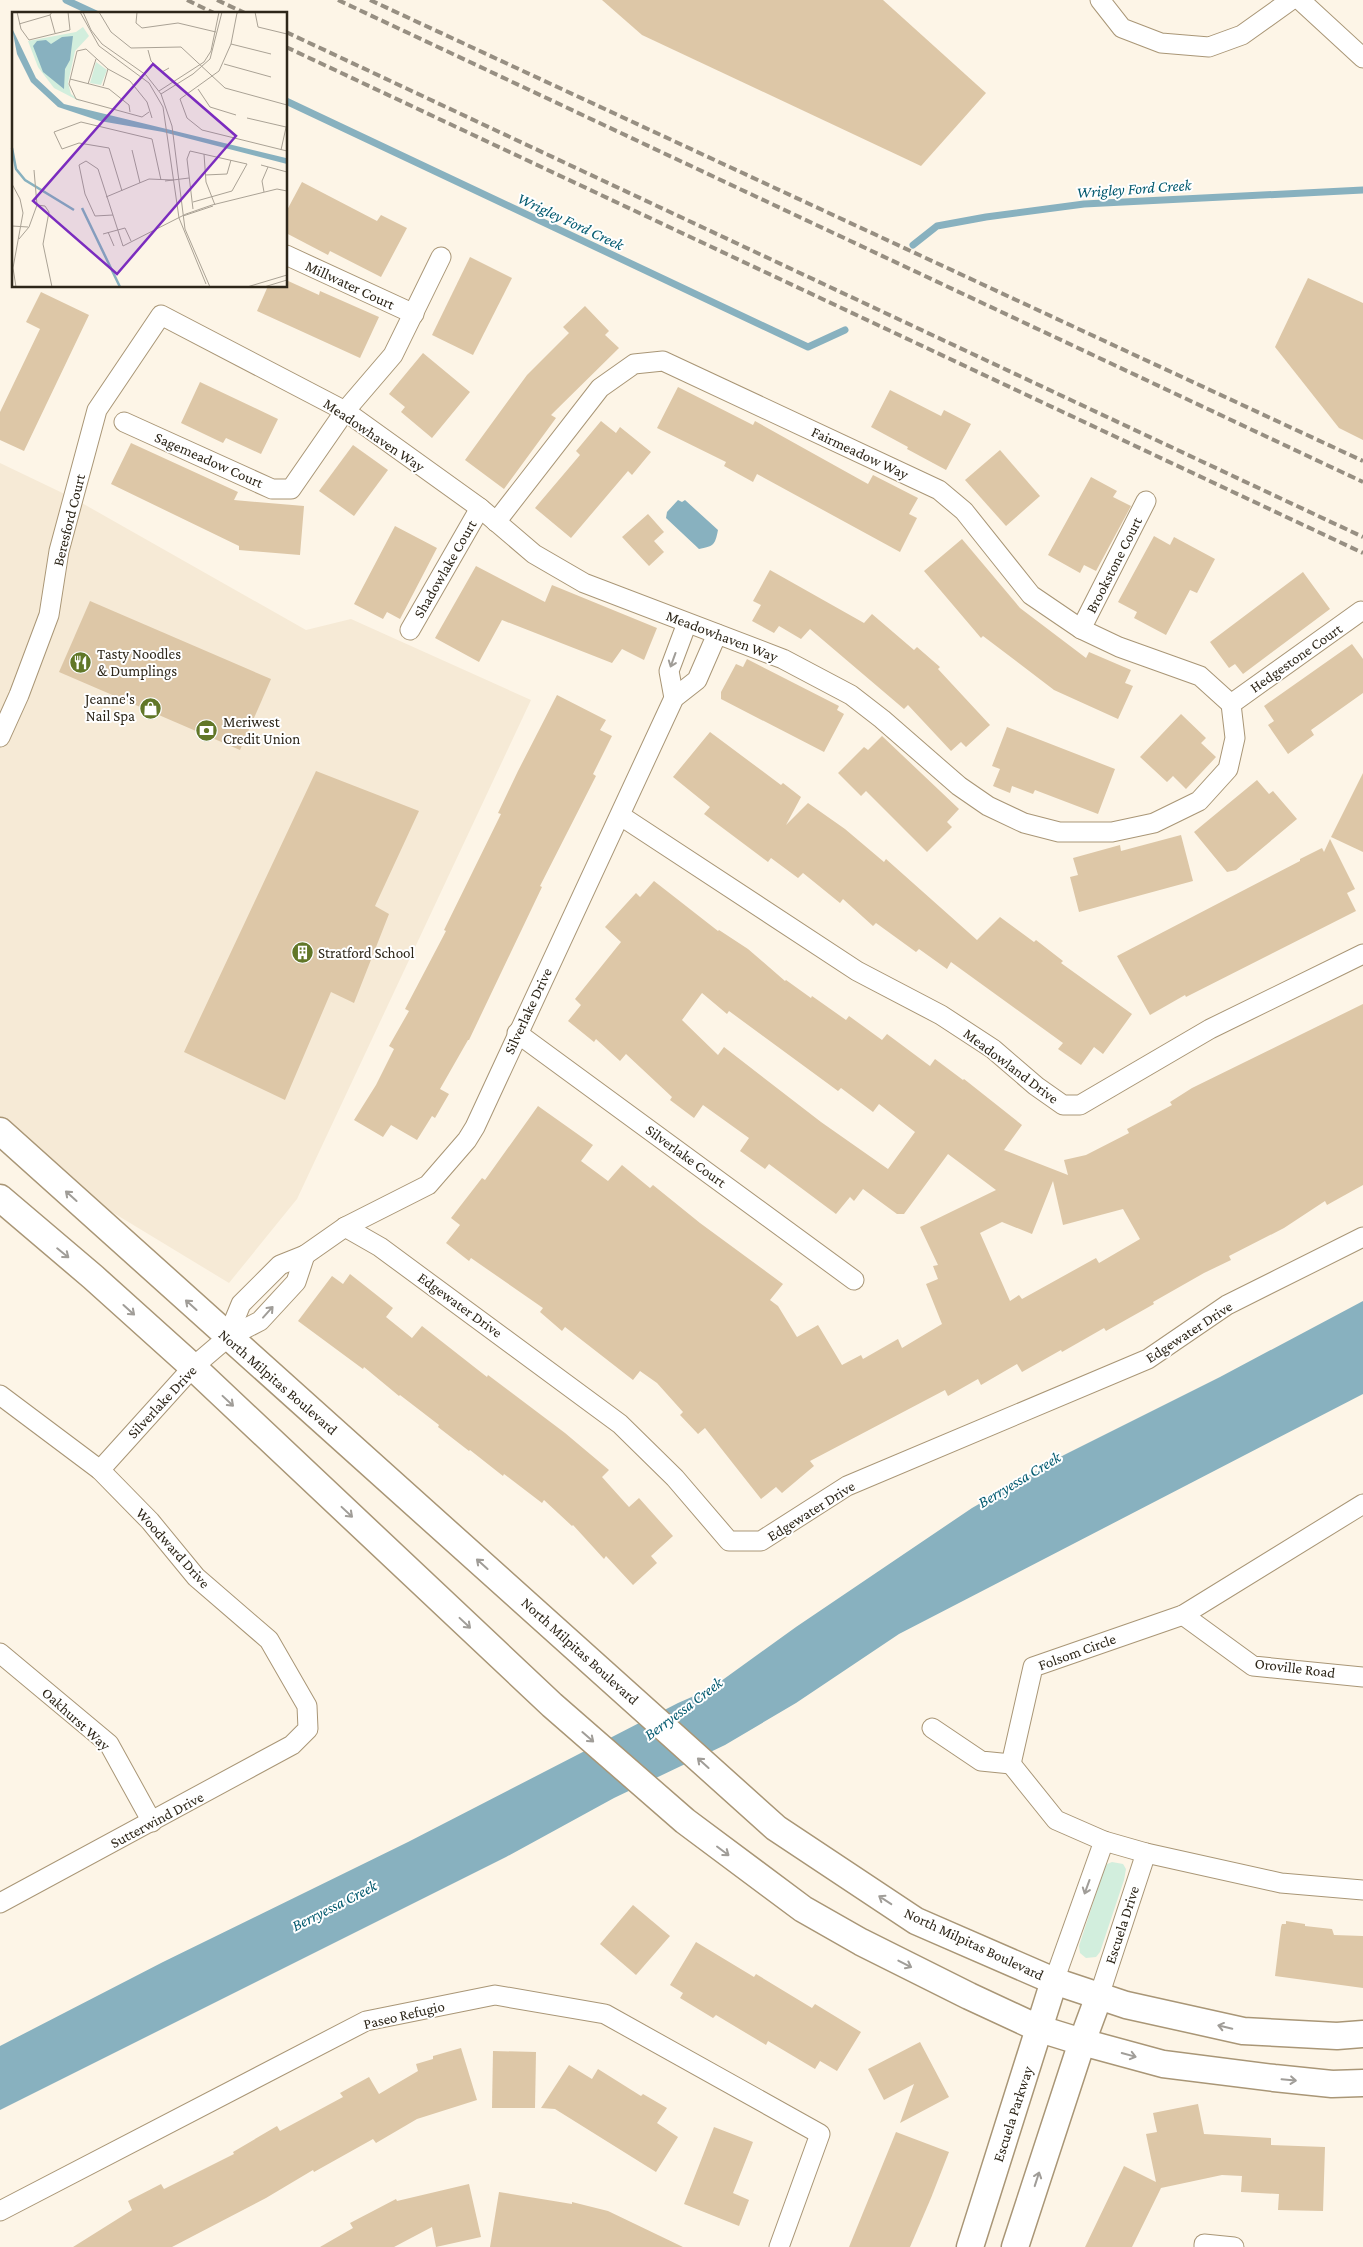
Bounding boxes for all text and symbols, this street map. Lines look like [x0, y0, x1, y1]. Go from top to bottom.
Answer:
inset map [12, 12, 288, 288]
water label: Wrigley Ford Creek [1076, 176, 1193, 202]
water label: Wrigley Ford Creek [515, 189, 627, 255]
street label: Millwater Court [303, 257, 398, 313]
street label: Meadowhaven Way [320, 395, 428, 476]
street label: Fairmeadow Way [809, 424, 911, 483]
street label: Sagemeadow Court [152, 429, 267, 492]
street label: Beresford Court [50, 471, 88, 568]
street label: Brookstone Court [1083, 514, 1146, 616]
street label: Shadowlake Court [411, 516, 480, 621]
street label: Meadowhaven Way [664, 607, 780, 666]
street label: Hedgestone Court [1247, 620, 1346, 696]
place label: Tasty Noodles & Dumplings [97, 646, 181, 680]
restaurant icon: Tasty Noodles & Dumplings [69, 651, 93, 675]
one-way arrow [668, 652, 677, 667]
place label: Jeanne's Nail Spa [83, 691, 135, 725]
shop icon: Jeanne's Nail Spa [139, 696, 163, 720]
place label: Meriwest Credit Union [223, 714, 300, 747]
bank icon: Meriwest Credit Union [195, 719, 219, 743]
building icon: Stratford School [290, 941, 314, 965]
place label: Stratford School [318, 945, 415, 961]
street label: Silverlake Drive [501, 965, 555, 1057]
street label: Meadowland Drive [960, 1025, 1062, 1107]
street label: Silverlake Court [643, 1122, 730, 1191]
one-way arrow [65, 1190, 78, 1202]
one-way arrow [57, 1247, 70, 1258]
street label: Edgewater Drive [414, 1269, 505, 1342]
street label: Edgewater Drive [1143, 1298, 1236, 1367]
one-way arrow [185, 1299, 198, 1311]
one-way arrow [123, 1304, 136, 1316]
one-way arrow [262, 1306, 274, 1319]
street label: North Milpitas Boulevard [215, 1326, 341, 1439]
street label: Silverlake Drive [124, 1362, 200, 1442]
one-way arrow [222, 1395, 235, 1407]
water label: Berryessa Creek [975, 1448, 1065, 1512]
street label: Edgewater Drive [764, 1478, 858, 1545]
street label: Woodward Drive [133, 1505, 213, 1592]
one-way arrow [340, 1506, 353, 1518]
one-way arrow [475, 1558, 488, 1570]
street label: North Milpitas Boulevard [518, 1594, 642, 1709]
one-way arrow [459, 1617, 471, 1629]
street label: Folsom Circle [1036, 1630, 1118, 1673]
street label: Oroville Road [1254, 1655, 1336, 1681]
water label: Berryessa Creek [641, 1673, 727, 1744]
street label: Oakhurst Way [38, 1684, 113, 1754]
one-way arrow [582, 1731, 595, 1743]
one-way arrow [697, 1757, 710, 1769]
street label: Sutterwind Drive [108, 1789, 207, 1851]
one-way arrow [716, 1846, 730, 1856]
water label: Berryessa Creek [289, 1876, 381, 1935]
one-way arrow [1082, 1879, 1092, 1895]
street label: Escuela Drive [1102, 1884, 1142, 1966]
one-way arrow [878, 1895, 892, 1905]
street label: North Milpitas Boulevard [901, 1905, 1046, 1984]
one-way arrow [897, 1960, 912, 1969]
street label: Paseo Refugio [362, 1998, 446, 2033]
one-way arrow [1218, 2022, 1234, 2032]
one-way arrow [1121, 2050, 1137, 2060]
street label: Escuela Parkway [990, 2064, 1037, 2164]
one-way arrow [1281, 2075, 1297, 2085]
one-way arrow [1032, 2172, 1042, 2188]

